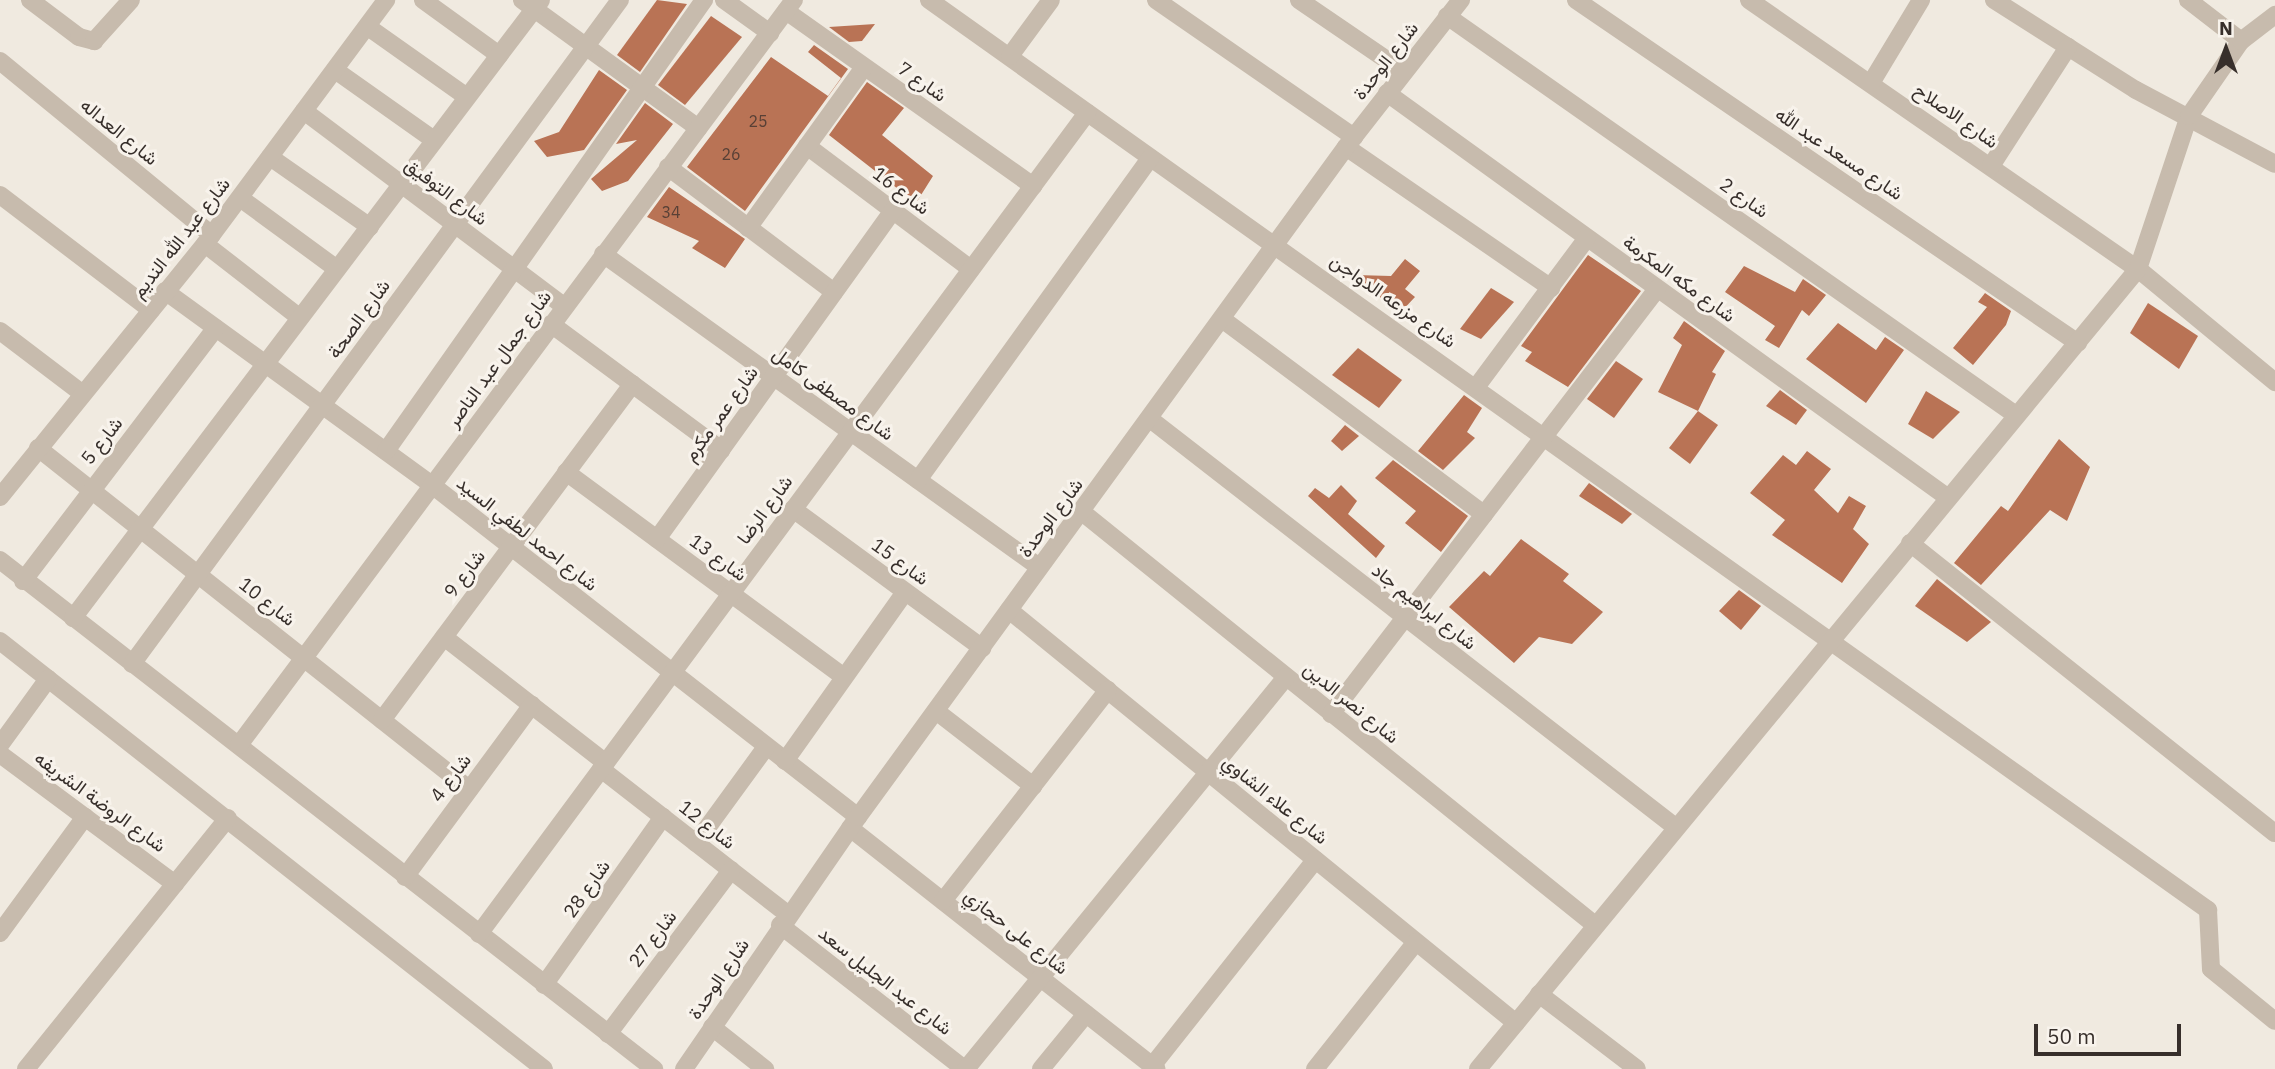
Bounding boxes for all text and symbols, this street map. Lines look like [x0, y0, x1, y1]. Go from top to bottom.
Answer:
north arrow [2191, 14, 2261, 84]
text: N [2219, 16, 2233, 40]
street label: شارع الوحدة [1348, 17, 1424, 105]
street label: شارع 7 [893, 57, 951, 107]
street label: شارع الاصلاح [1909, 79, 2003, 153]
street label: شارع العداله [76, 94, 162, 170]
street label: شارع مسعد عبد الله [1771, 103, 1907, 205]
house number: 25 [748, 111, 768, 131]
house number: 26 [721, 144, 741, 164]
street label: شارع التوفيق [400, 153, 492, 231]
street label: شارع 16 [868, 162, 934, 220]
street label: شارع عبد الله النديم [127, 173, 235, 303]
street label: شارع 2 [1715, 173, 1773, 223]
house number: 34 [661, 202, 681, 222]
street label: شارع مكه المكرمة [1618, 231, 1740, 327]
street label: شارع مزرعه الدواجن [1326, 249, 1460, 353]
street label: شارع الصحة [323, 275, 395, 363]
street label: شارع جمال عبد الناصر [442, 286, 556, 432]
street label: شارع مصطفى كامل [768, 342, 898, 446]
street label: شارع عمر مكرم [679, 362, 763, 466]
street label: شارع 5 [76, 413, 128, 469]
street label: شارع الرضا [732, 471, 798, 549]
street label: شارع احمد لطفي السيد [452, 472, 602, 596]
street label: شارع الوحدة [1014, 474, 1088, 562]
street label: شارع 13 [685, 530, 751, 586]
street label: شارع 15 [867, 534, 933, 590]
street label: شارع 9 [440, 546, 490, 602]
street label: شارع ابراهيم جاد [1367, 559, 1481, 655]
street label: شارع 10 [234, 573, 300, 631]
street label: شارع نصر الدين [1299, 657, 1403, 749]
street label: شارع الروضة الشريفه [30, 747, 170, 857]
street label: شارع 4 [426, 750, 476, 806]
street label: شارع علاء الشاوي [1218, 751, 1332, 849]
street label: شارع 12 [674, 796, 740, 854]
street label: شارع 28 [559, 856, 615, 922]
street label: شارع على حجازي [959, 884, 1073, 980]
street label: شارع 27 [624, 906, 682, 972]
street label: شارع عبد الجليل سعد [814, 922, 956, 1040]
street label: شارع الوحدة [684, 934, 754, 1024]
scale bar [2037, 1010, 2184, 1054]
text: 50 m [2047, 1022, 2096, 1050]

